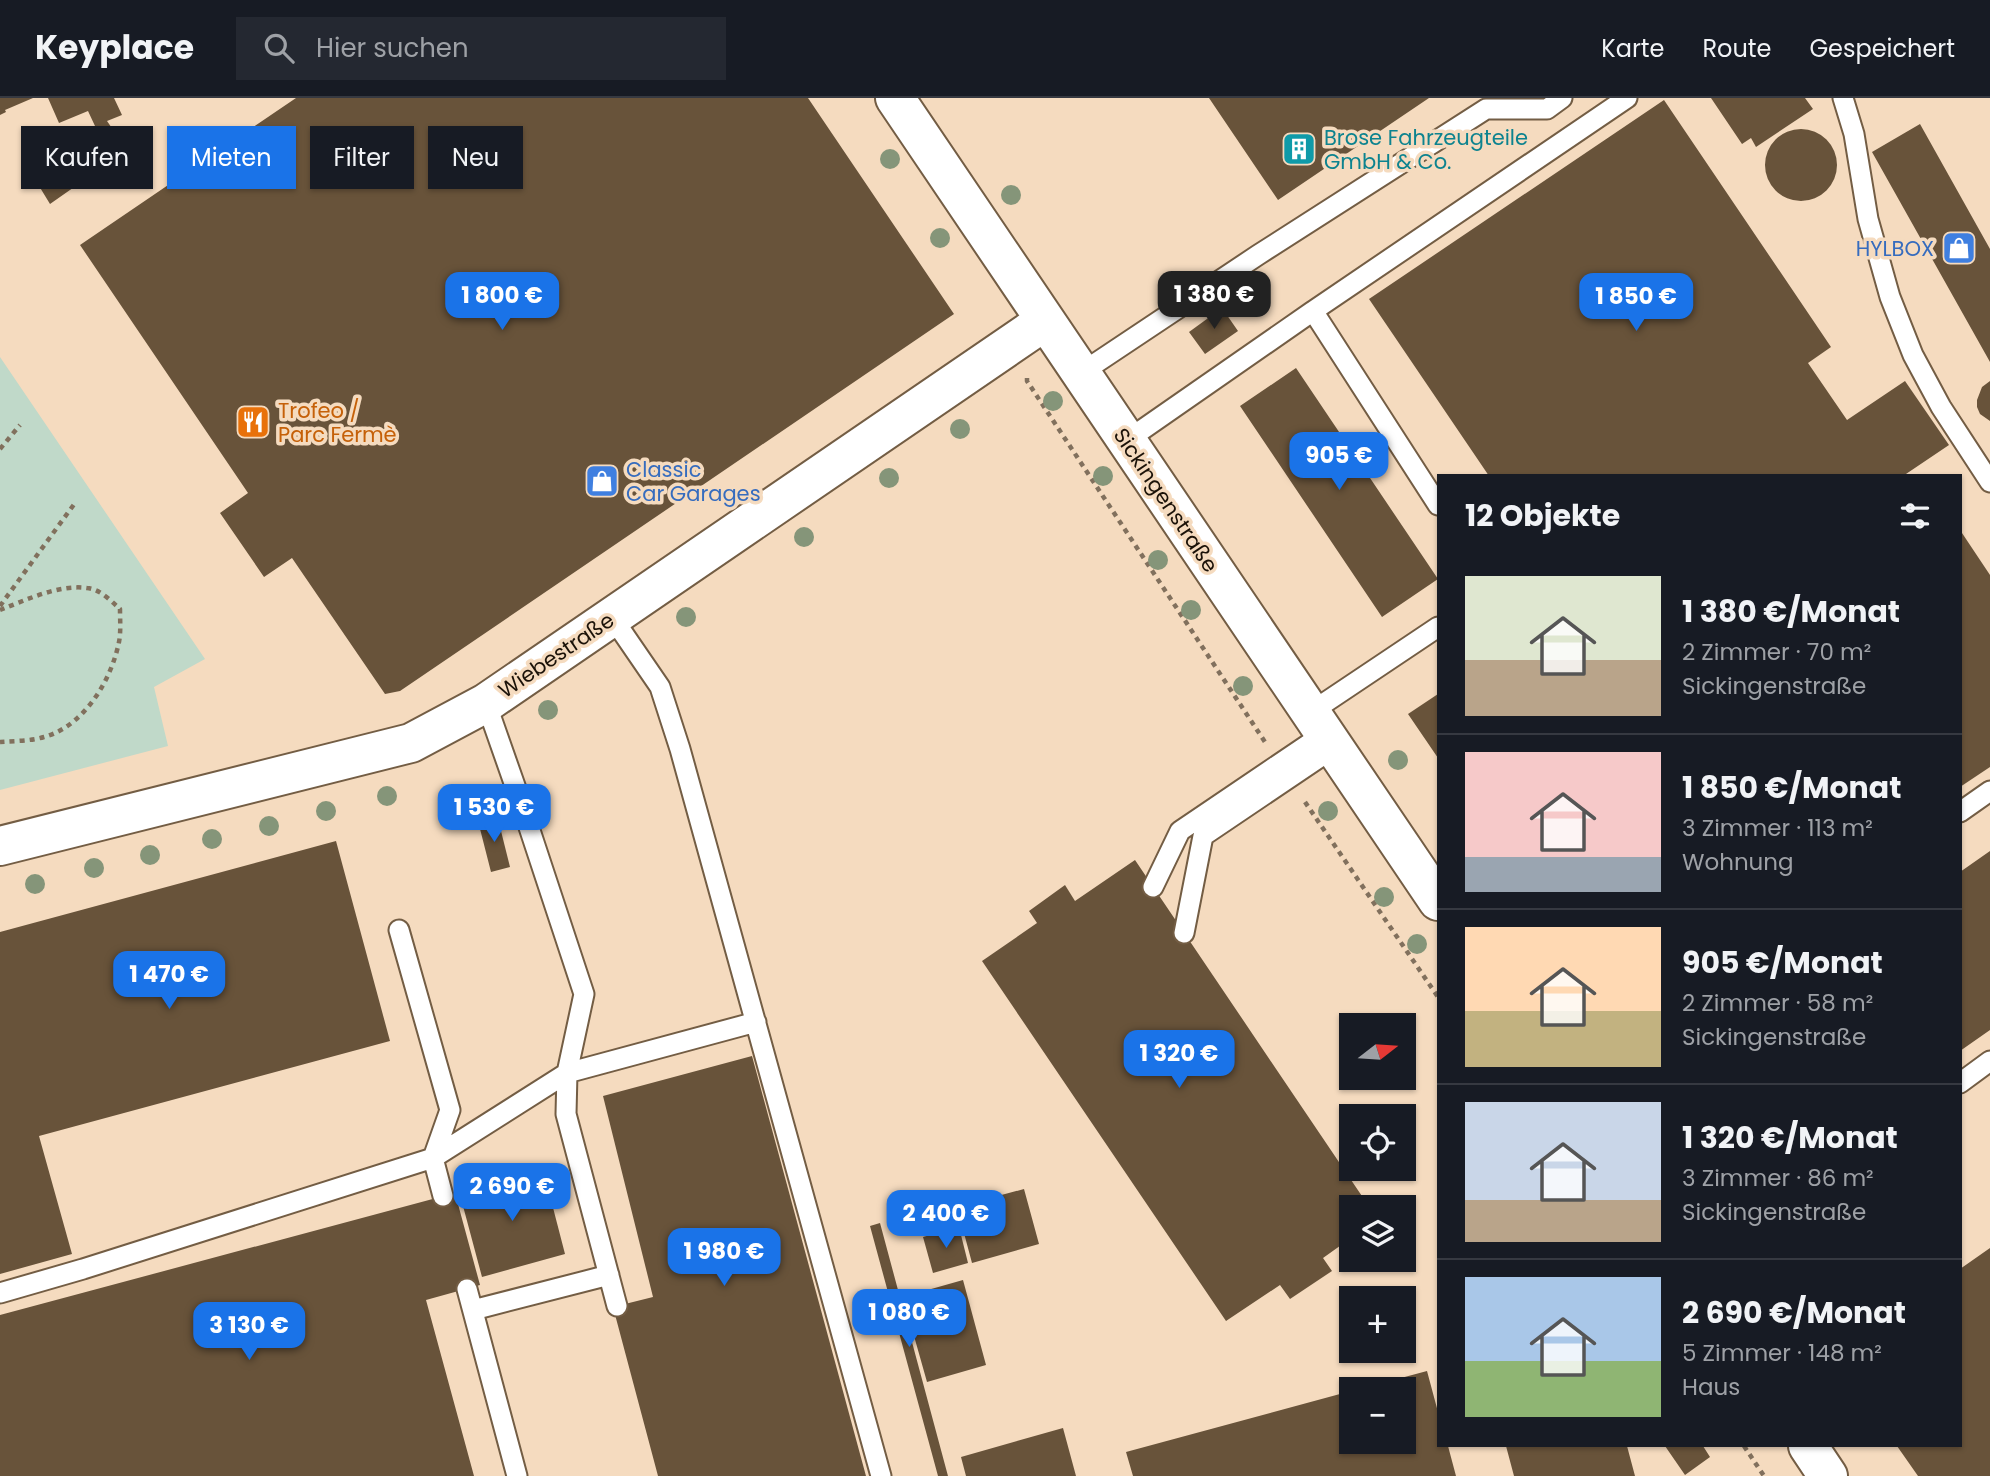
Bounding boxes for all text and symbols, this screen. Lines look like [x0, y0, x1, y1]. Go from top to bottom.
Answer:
search box [236, 17, 726, 80]
text: Keyplace [35, 24, 194, 71]
icon: search [260, 29, 298, 67]
text: Hier suchen [316, 30, 469, 66]
text: Karte [1601, 32, 1664, 65]
text: Route [1702, 32, 1771, 65]
text: Gespeichert [1809, 32, 1955, 65]
place label: Brose Fahrzeugteile GmbH & Co. [1324, 123, 1528, 176]
chip: Kaufen [21, 126, 153, 189]
chip: Mieten [167, 126, 296, 189]
chip: Filter [310, 126, 414, 189]
chip: Neu [428, 126, 523, 189]
building icon: Brose Fahrzeugteile GmbH & Co. [1280, 130, 1318, 168]
shop icon: HYLBOX [1940, 229, 1978, 267]
place label: HYLBOX [1856, 234, 1934, 263]
pin: 1 800 € [437, 272, 567, 332]
pin: 1 380 € [1149, 272, 1279, 331]
pin: 1 850 € [1571, 274, 1701, 333]
text: 1 380 € [1174, 278, 1254, 310]
text: 1 800 € [461, 279, 543, 311]
text: 1 850 € [1595, 280, 1677, 312]
place label: Trofeo / Parc Fermè [278, 396, 397, 449]
restaurant icon: Trofeo / Parc Fermè [234, 403, 272, 441]
street label: Sickingenstraße [1107, 422, 1225, 578]
pin: 905 € [1290, 432, 1388, 492]
text: 905 € [1305, 439, 1373, 471]
place label: Classic Car Garages [626, 455, 761, 508]
shop icon: Classic Car Garages [583, 462, 621, 500]
text: 12 Objekte [1465, 494, 1620, 537]
icon: filters [1896, 497, 1934, 535]
text: 1 380 €/Monat [1682, 590, 1900, 633]
icon: home [1521, 604, 1605, 688]
street label: Wiebestraße [492, 606, 620, 704]
text: 2 Zimmer · 70 m² [1682, 636, 1871, 668]
text: Sickingenstraße [1682, 670, 1866, 702]
text: 1 850 €/Monat [1682, 766, 1901, 809]
icon: home [1521, 780, 1605, 864]
pin: 1 530 € [429, 784, 559, 844]
text: 1 530 € [454, 791, 534, 823]
text: 3 Zimmer · 113 m² [1682, 812, 1873, 844]
text: Wohnung [1682, 846, 1794, 878]
text: 905 €/Monat [1682, 941, 1883, 984]
pin: 1 470 € [104, 951, 234, 1011]
icon: home [1521, 955, 1605, 1039]
text: 1 470 € [129, 958, 209, 990]
text: 2 Zimmer · 58 m² [1682, 987, 1873, 1019]
north arrow [1339, 1013, 1416, 1090]
map controls [1339, 1013, 1416, 1454]
text: Sickingenstraße [1682, 1021, 1866, 1053]
pin: 1 320 € [1114, 1030, 1244, 1090]
text: 1 320 € [1140, 1037, 1218, 1069]
button: locate [1339, 1104, 1416, 1181]
text: 1 320 €/Monat [1682, 1116, 1898, 1159]
icon: home [1521, 1130, 1605, 1214]
text: 3 Zimmer · 86 m² [1682, 1162, 1874, 1194]
pin: 2 690 € [447, 1164, 577, 1223]
text: 2 690 € [470, 1170, 555, 1202]
pin: 2 400 € [881, 1190, 1011, 1250]
button: layers [1339, 1195, 1416, 1272]
text: Sickingenstraße [1682, 1196, 1866, 1228]
text: 2 400 € [903, 1197, 989, 1229]
pin: 1 980 € [659, 1228, 789, 1288]
text: 1 980 € [684, 1235, 764, 1267]
button: + [1339, 1286, 1416, 1363]
pin: 1 080 € [844, 1290, 974, 1349]
text: 2 690 €/Monat [1682, 1291, 1906, 1334]
text: 1 080 € [868, 1296, 950, 1328]
pin: 3 130 € [184, 1302, 314, 1362]
icon: home [1521, 1305, 1605, 1389]
text: 3 130 € [209, 1309, 289, 1341]
text: 5 Zimmer · 148 m² [1682, 1337, 1882, 1369]
text: Haus [1682, 1371, 1740, 1403]
button: − [1339, 1377, 1416, 1454]

